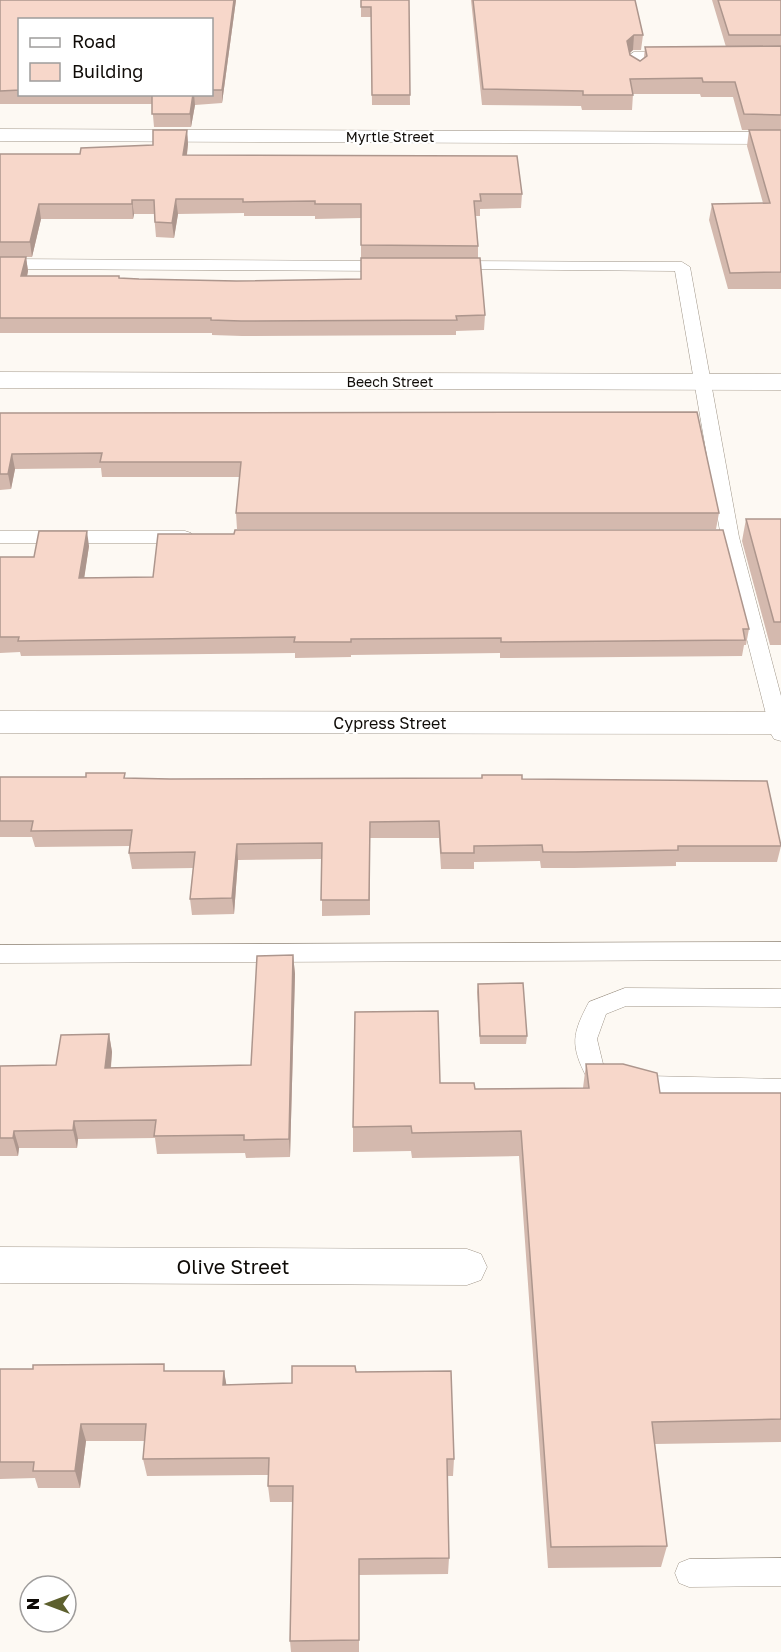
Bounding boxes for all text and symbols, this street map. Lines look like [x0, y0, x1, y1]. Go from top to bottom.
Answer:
legend [18, 18, 213, 96]
text: Road [72, 30, 116, 52]
text: Building [72, 60, 143, 82]
street label: Myrtle Street [346, 128, 434, 145]
street label: Beech Street [347, 373, 433, 390]
street label: Cypress Street [333, 713, 447, 733]
street label: Olive Street [176, 1254, 290, 1278]
north arrow [18, 1574, 78, 1634]
text: N [23, 1598, 43, 1610]

